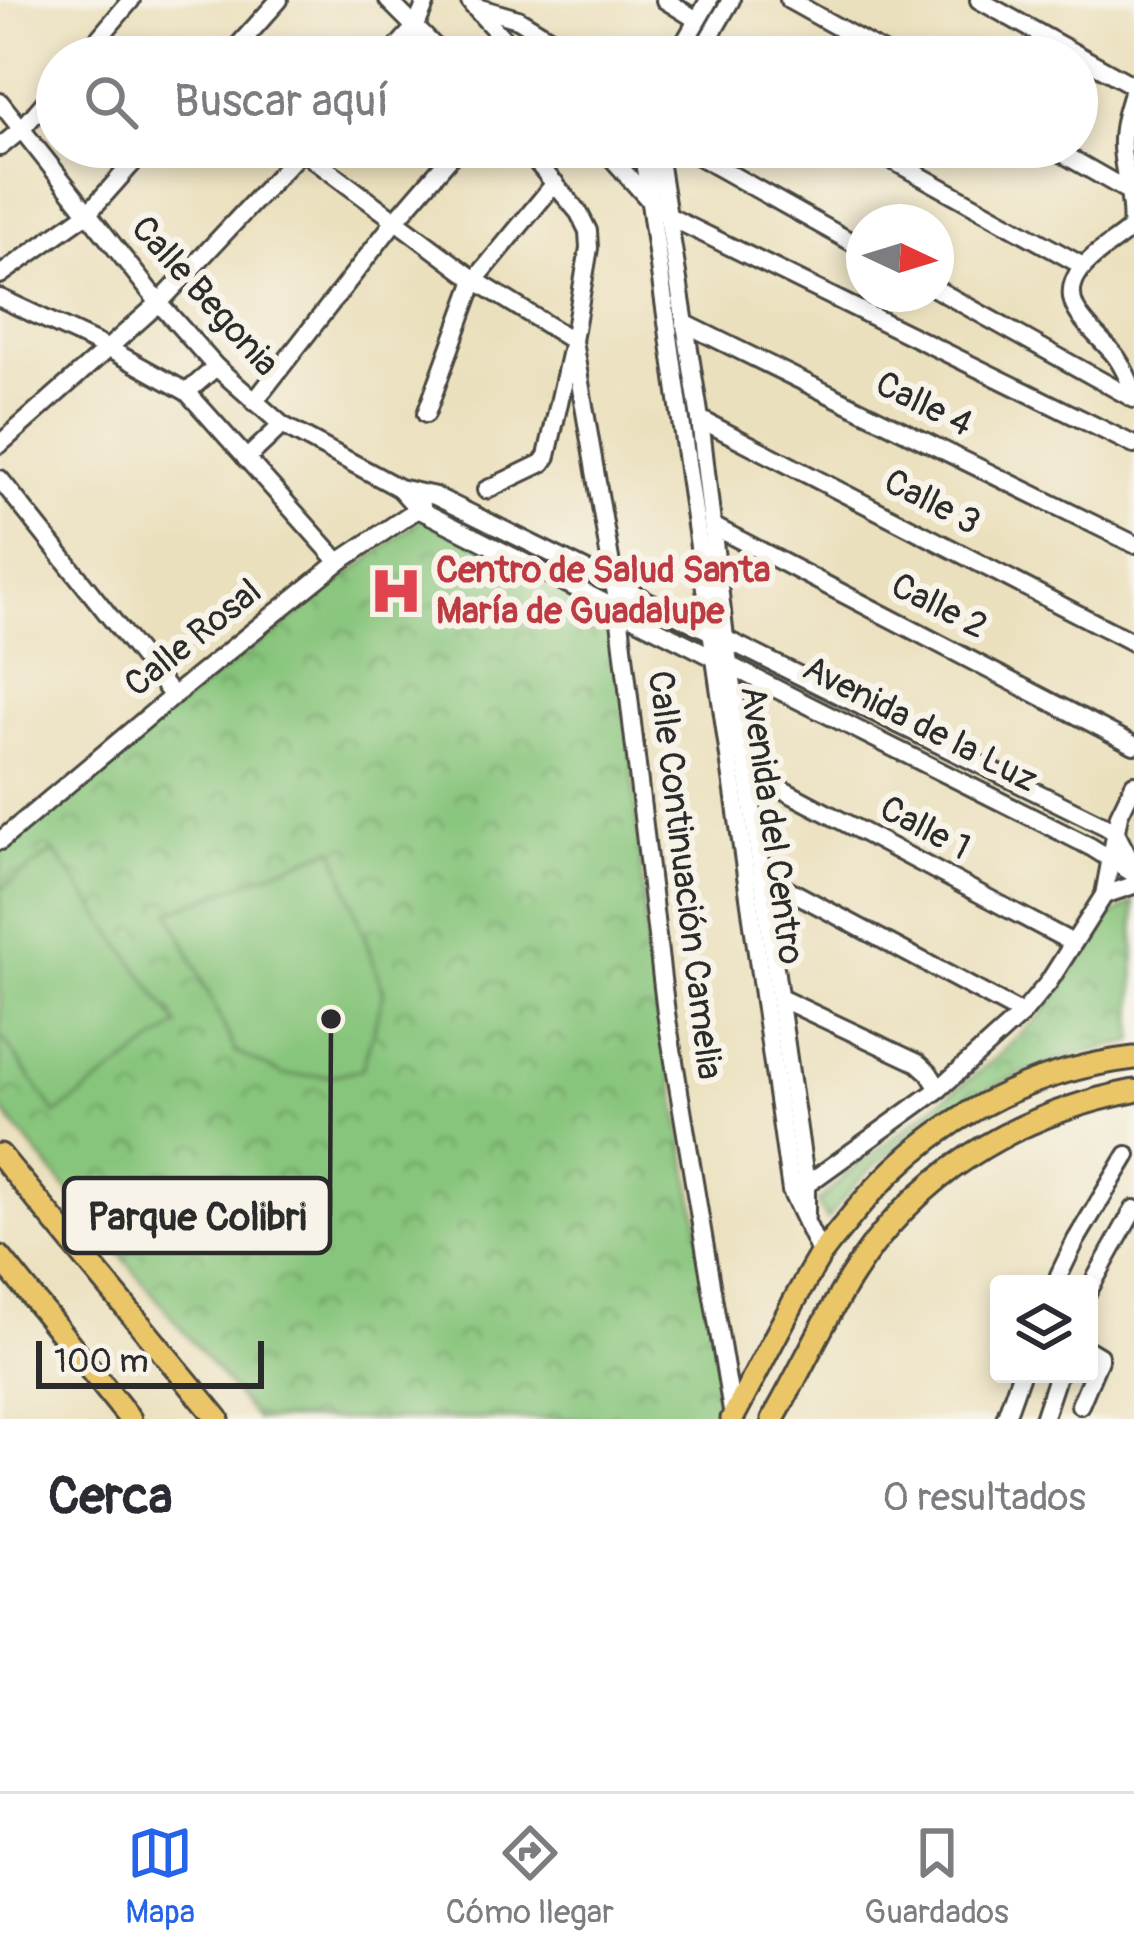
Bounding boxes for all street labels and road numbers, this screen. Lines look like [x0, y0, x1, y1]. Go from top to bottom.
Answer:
street label: Calle Begonia [121, 206, 289, 386]
street label: Calle 4 [868, 361, 980, 447]
street label: Calle 3 [876, 459, 988, 545]
street label: Calle 2 [883, 563, 995, 649]
street label: Calle Rosal [115, 569, 271, 707]
street label: Avenida de la Luz [795, 646, 1045, 802]
street label: Calle Continuación Camelia [638, 668, 732, 1082]
street label: Avenida del Centro [730, 683, 814, 967]
street label: Calle 1 [872, 786, 978, 870]

